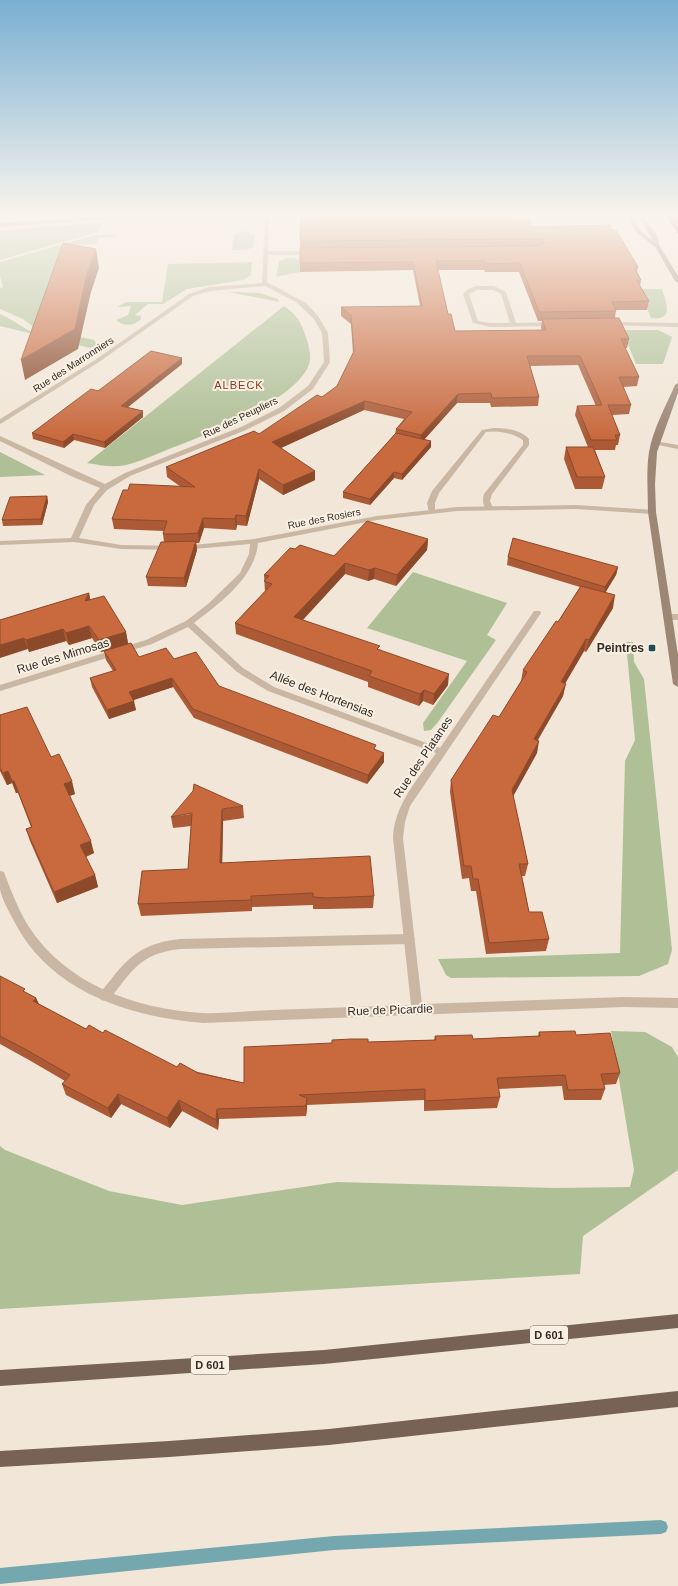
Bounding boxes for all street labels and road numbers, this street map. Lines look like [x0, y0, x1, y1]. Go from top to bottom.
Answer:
street label: Rue des Marronniers [31, 334, 115, 394]
street label: Rue des Peupliers [201, 395, 279, 440]
street label: Rue des Rosiers [287, 506, 361, 531]
street label: Rue des Mimosas [15, 635, 111, 677]
street label: Allée des Hortensias [268, 668, 376, 720]
street label: Rue des Platanes [391, 714, 455, 800]
street label: Rue de Picardie [347, 1002, 433, 1018]
road number: D 601 [530, 1326, 568, 1344]
road number: D 601 [191, 1356, 229, 1374]

